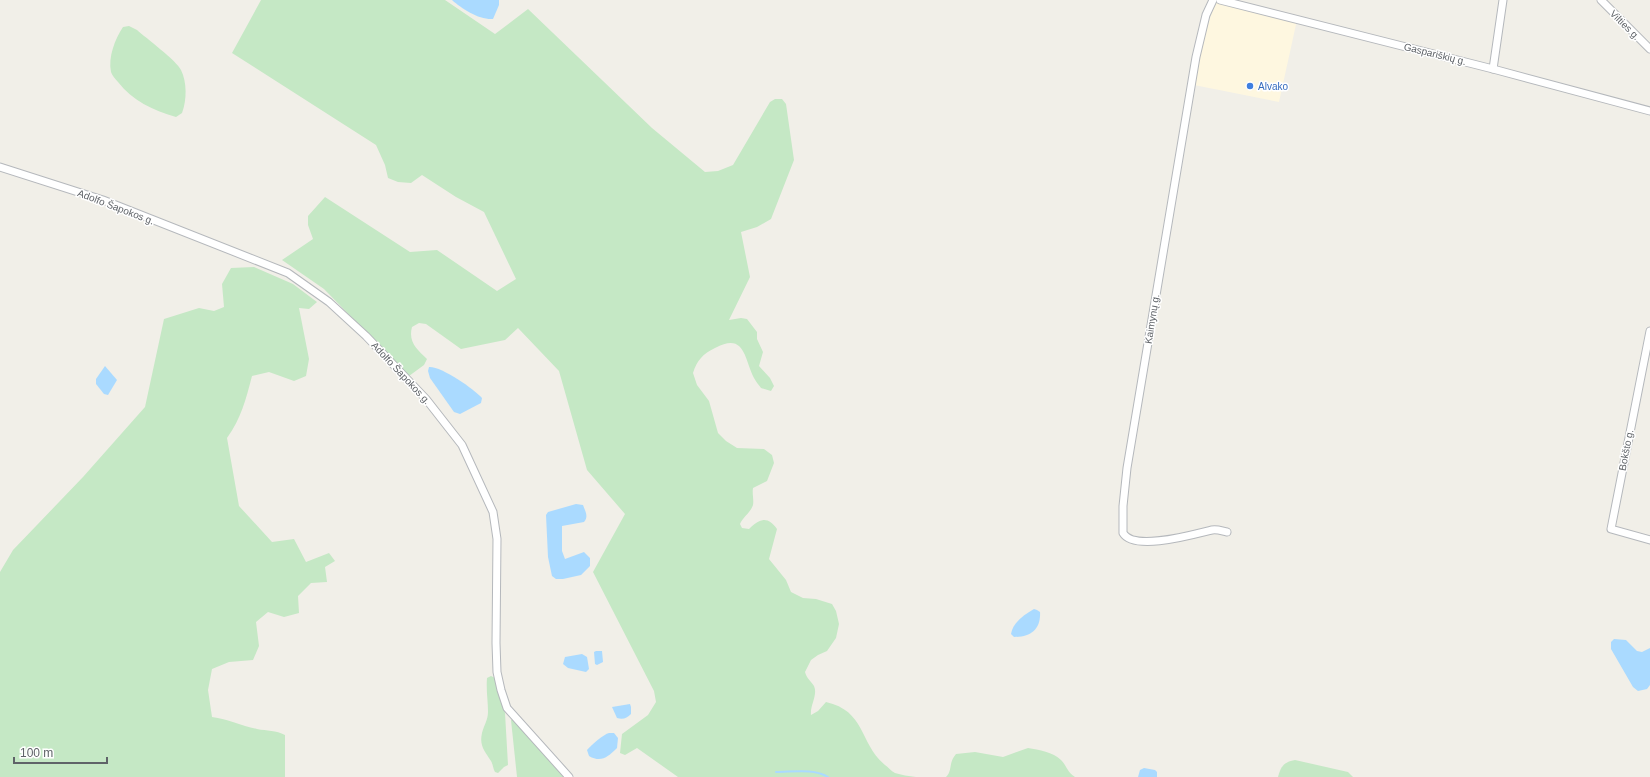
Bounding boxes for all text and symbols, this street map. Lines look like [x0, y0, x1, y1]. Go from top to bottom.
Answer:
street label: Vilties g. [1608, 8, 1642, 42]
street label: Gaspariškių g. [1403, 41, 1467, 67]
marker: Alvako [1245, 81, 1255, 91]
place label: Alvako [1258, 81, 1288, 92]
street label: Adolfo Šapokos g. [76, 186, 156, 227]
street label: Kaimynų g. [1143, 293, 1161, 345]
street label: Adolfo Šapokos g. [369, 339, 433, 406]
street label: Bokšto g. [1617, 428, 1635, 472]
scale bar [14, 739, 107, 765]
text: 100 m [20, 746, 53, 760]

